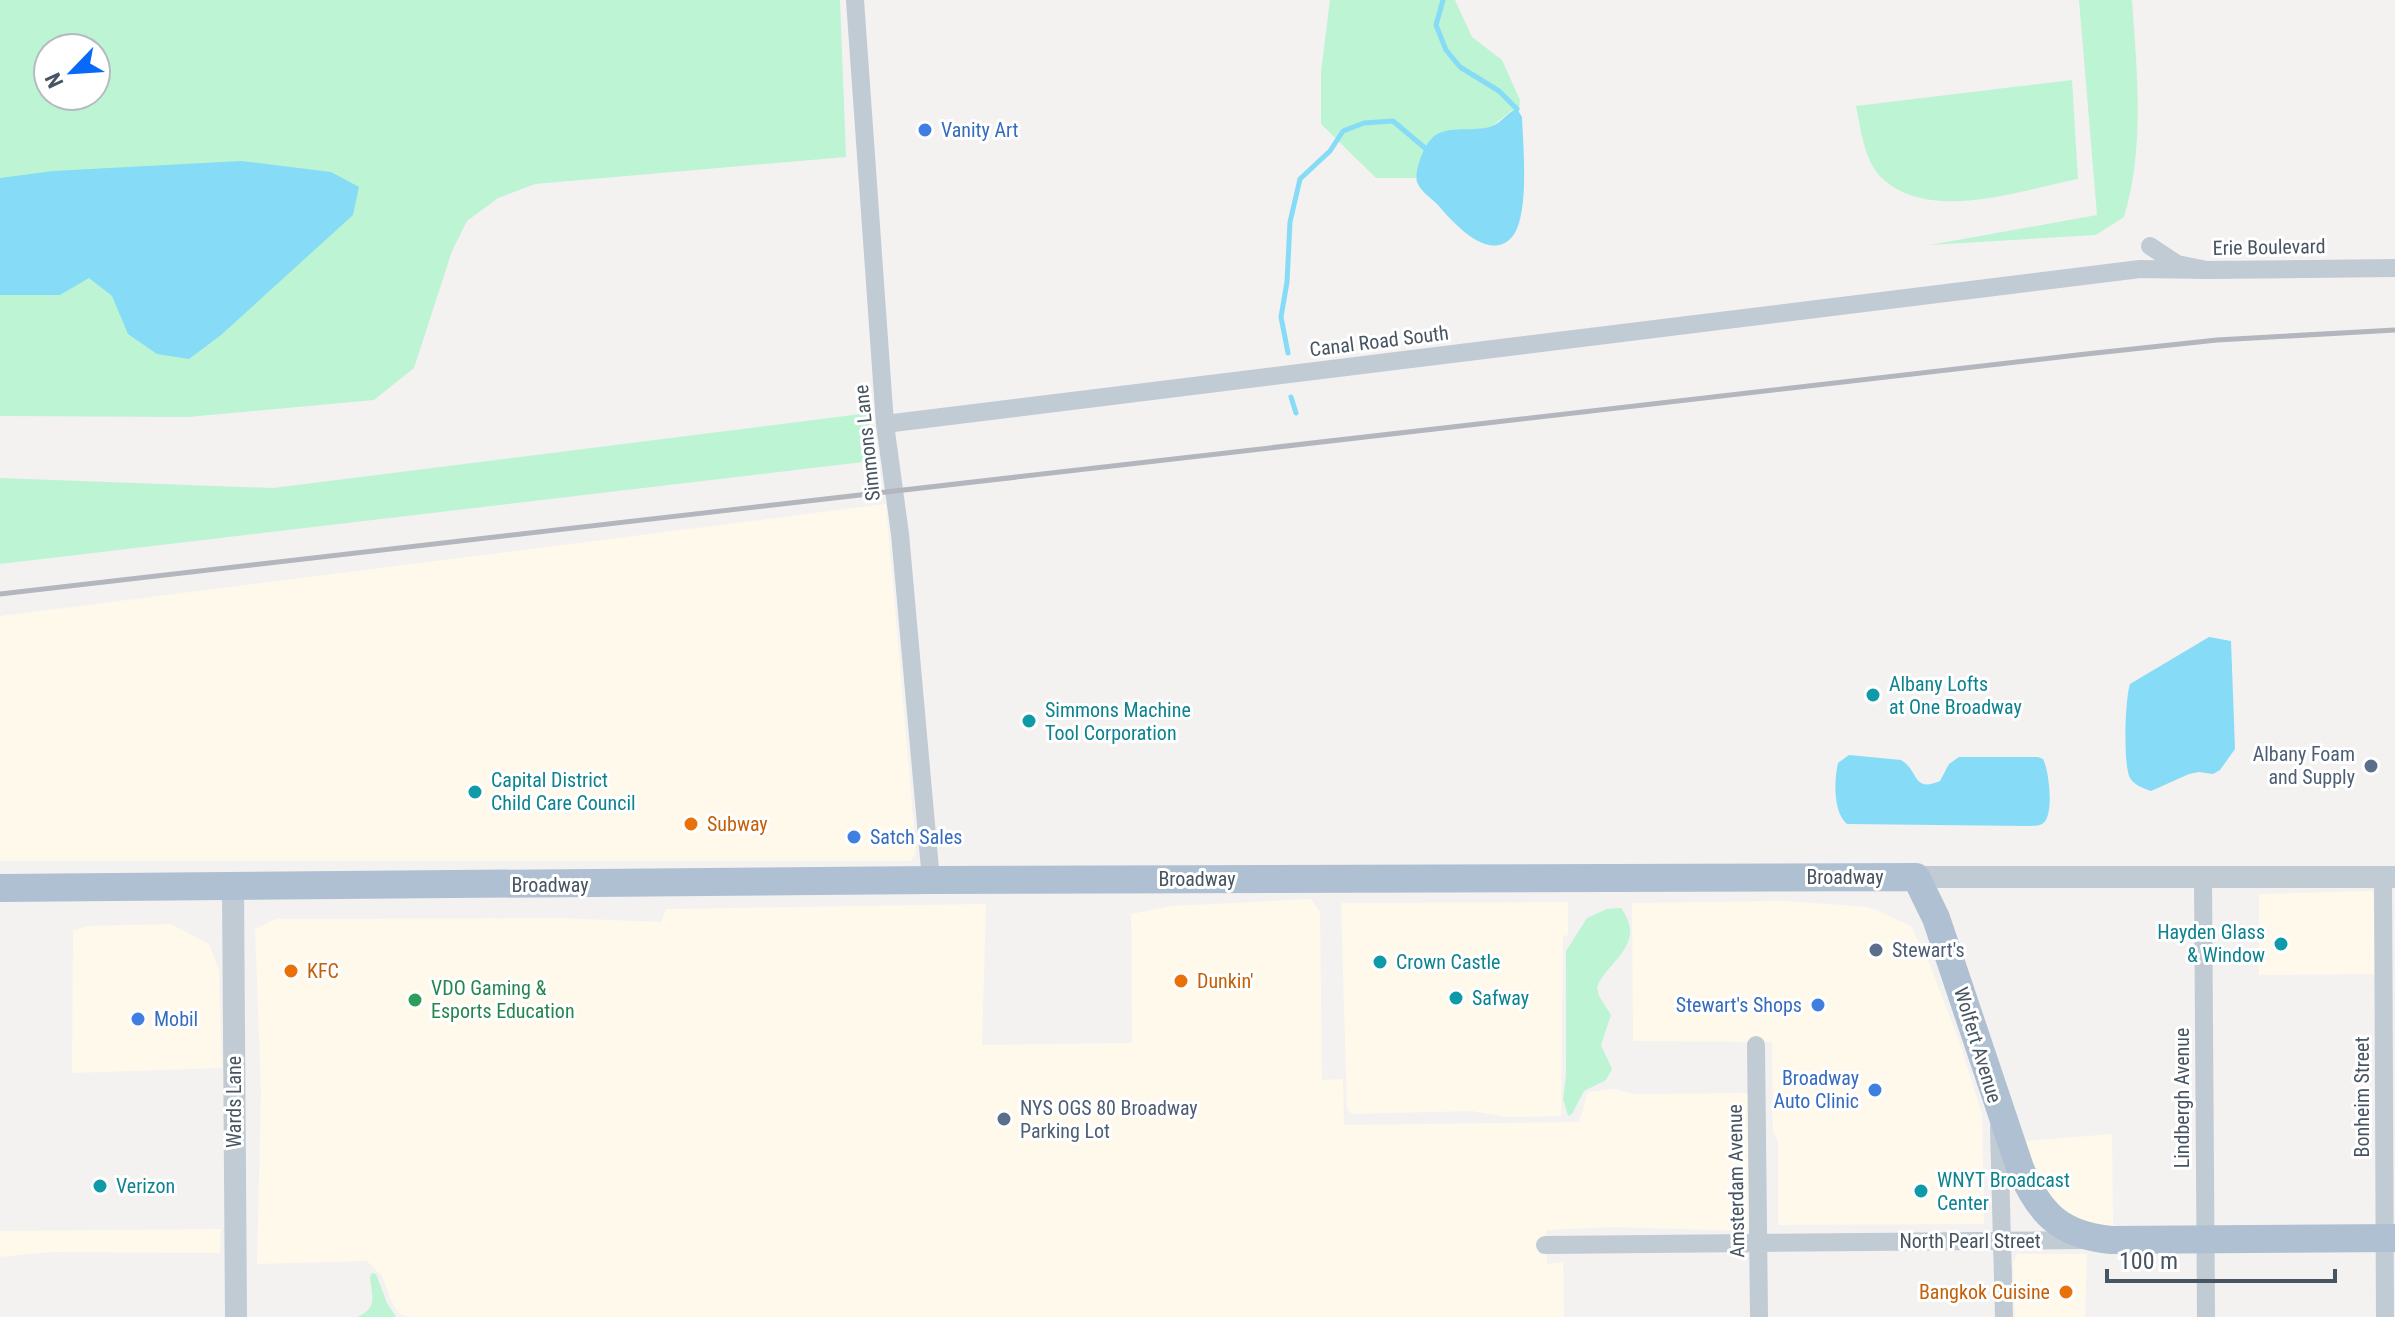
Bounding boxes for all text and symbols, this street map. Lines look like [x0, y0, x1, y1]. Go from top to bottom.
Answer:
north arrow [32, 32, 112, 112]
text: N [40, 69, 69, 92]
place label: Vanity Art [941, 118, 1019, 142]
marker: Vanity Art [916, 121, 934, 139]
street label: Erie Boulevard [2212, 234, 2326, 260]
street label: Canal Road South [1308, 321, 1450, 361]
street label: Simmons Lane [849, 384, 885, 502]
place label: Albany Lofts at One Broadway [1889, 672, 2022, 719]
marker: Albany Lofts at One Broadway [1864, 686, 1882, 704]
place label: Simmons Machine Tool Corporation [1045, 698, 1191, 745]
marker: Simmons Machine Tool Corporation [1020, 712, 1038, 730]
place label: Albany Foam and Supply [2253, 742, 2355, 789]
marker: Albany Foam and Supply [2362, 757, 2380, 775]
place label: Capital District Child Care Council [491, 768, 636, 815]
marker: Capital District Child Care Council [466, 783, 484, 801]
place label: Subway [707, 812, 768, 836]
marker: Subway [682, 815, 700, 833]
place label: Satch Sales [870, 825, 962, 849]
marker: Satch Sales [845, 828, 863, 846]
street label: Broadway [1806, 865, 1884, 889]
street label: Broadway [1158, 867, 1236, 891]
street label: Broadway [511, 873, 589, 897]
place label: Hayden Glass & Window [2157, 920, 2265, 967]
marker: Hayden Glass & Window [2272, 935, 2290, 953]
place label: Stewart's [1892, 938, 1965, 962]
marker: Stewart's [1867, 941, 1885, 959]
place label: Crown Castle [1396, 950, 1500, 974]
marker: Crown Castle [1371, 953, 1389, 971]
place label: KFC [307, 959, 339, 983]
marker: KFC [282, 962, 300, 980]
place label: Dunkin' [1197, 969, 1254, 993]
marker: Dunkin' [1172, 972, 1190, 990]
place label: VDO Gaming & Esports Education [431, 976, 575, 1023]
street label: Wolfert Avenue [1949, 984, 2007, 1106]
place label: Safway [1472, 986, 1529, 1010]
marker: Safway [1447, 989, 1465, 1007]
marker: VDO Gaming & Esports Education [406, 991, 424, 1009]
place label: Stewart's Shops [1676, 993, 1802, 1017]
marker: Stewart's Shops [1809, 996, 1827, 1014]
place label: Mobil [154, 1007, 198, 1031]
marker: Mobil [129, 1010, 147, 1028]
street label: Lindbergh Avenue [2170, 1028, 2194, 1168]
street label: Bonheim Street [2350, 1037, 2374, 1157]
street label: Wards Lane [222, 1056, 246, 1148]
place label: Broadway Auto Clinic [1774, 1066, 1859, 1113]
marker: Broadway Auto Clinic [1866, 1081, 1884, 1099]
place label: NYS OGS 80 Broadway Parking Lot [1020, 1096, 1198, 1143]
street label: Amsterdam Avenue [1723, 1104, 1749, 1258]
marker: NYS OGS 80 Broadway Parking Lot [995, 1110, 1013, 1128]
place label: WNYT Broadcast Center [1937, 1168, 2070, 1215]
place label: Verizon [116, 1174, 175, 1198]
marker: Verizon [91, 1177, 109, 1195]
marker: WNYT Broadcast Center [1912, 1182, 1930, 1200]
street label: North Pearl Street [1899, 1229, 2041, 1253]
scale bar [2107, 1233, 2335, 1283]
text: 100 m [2119, 1247, 2178, 1275]
place label: Bangkok Cuisine [1919, 1280, 2050, 1304]
marker: Bangkok Cuisine [2057, 1283, 2075, 1301]

